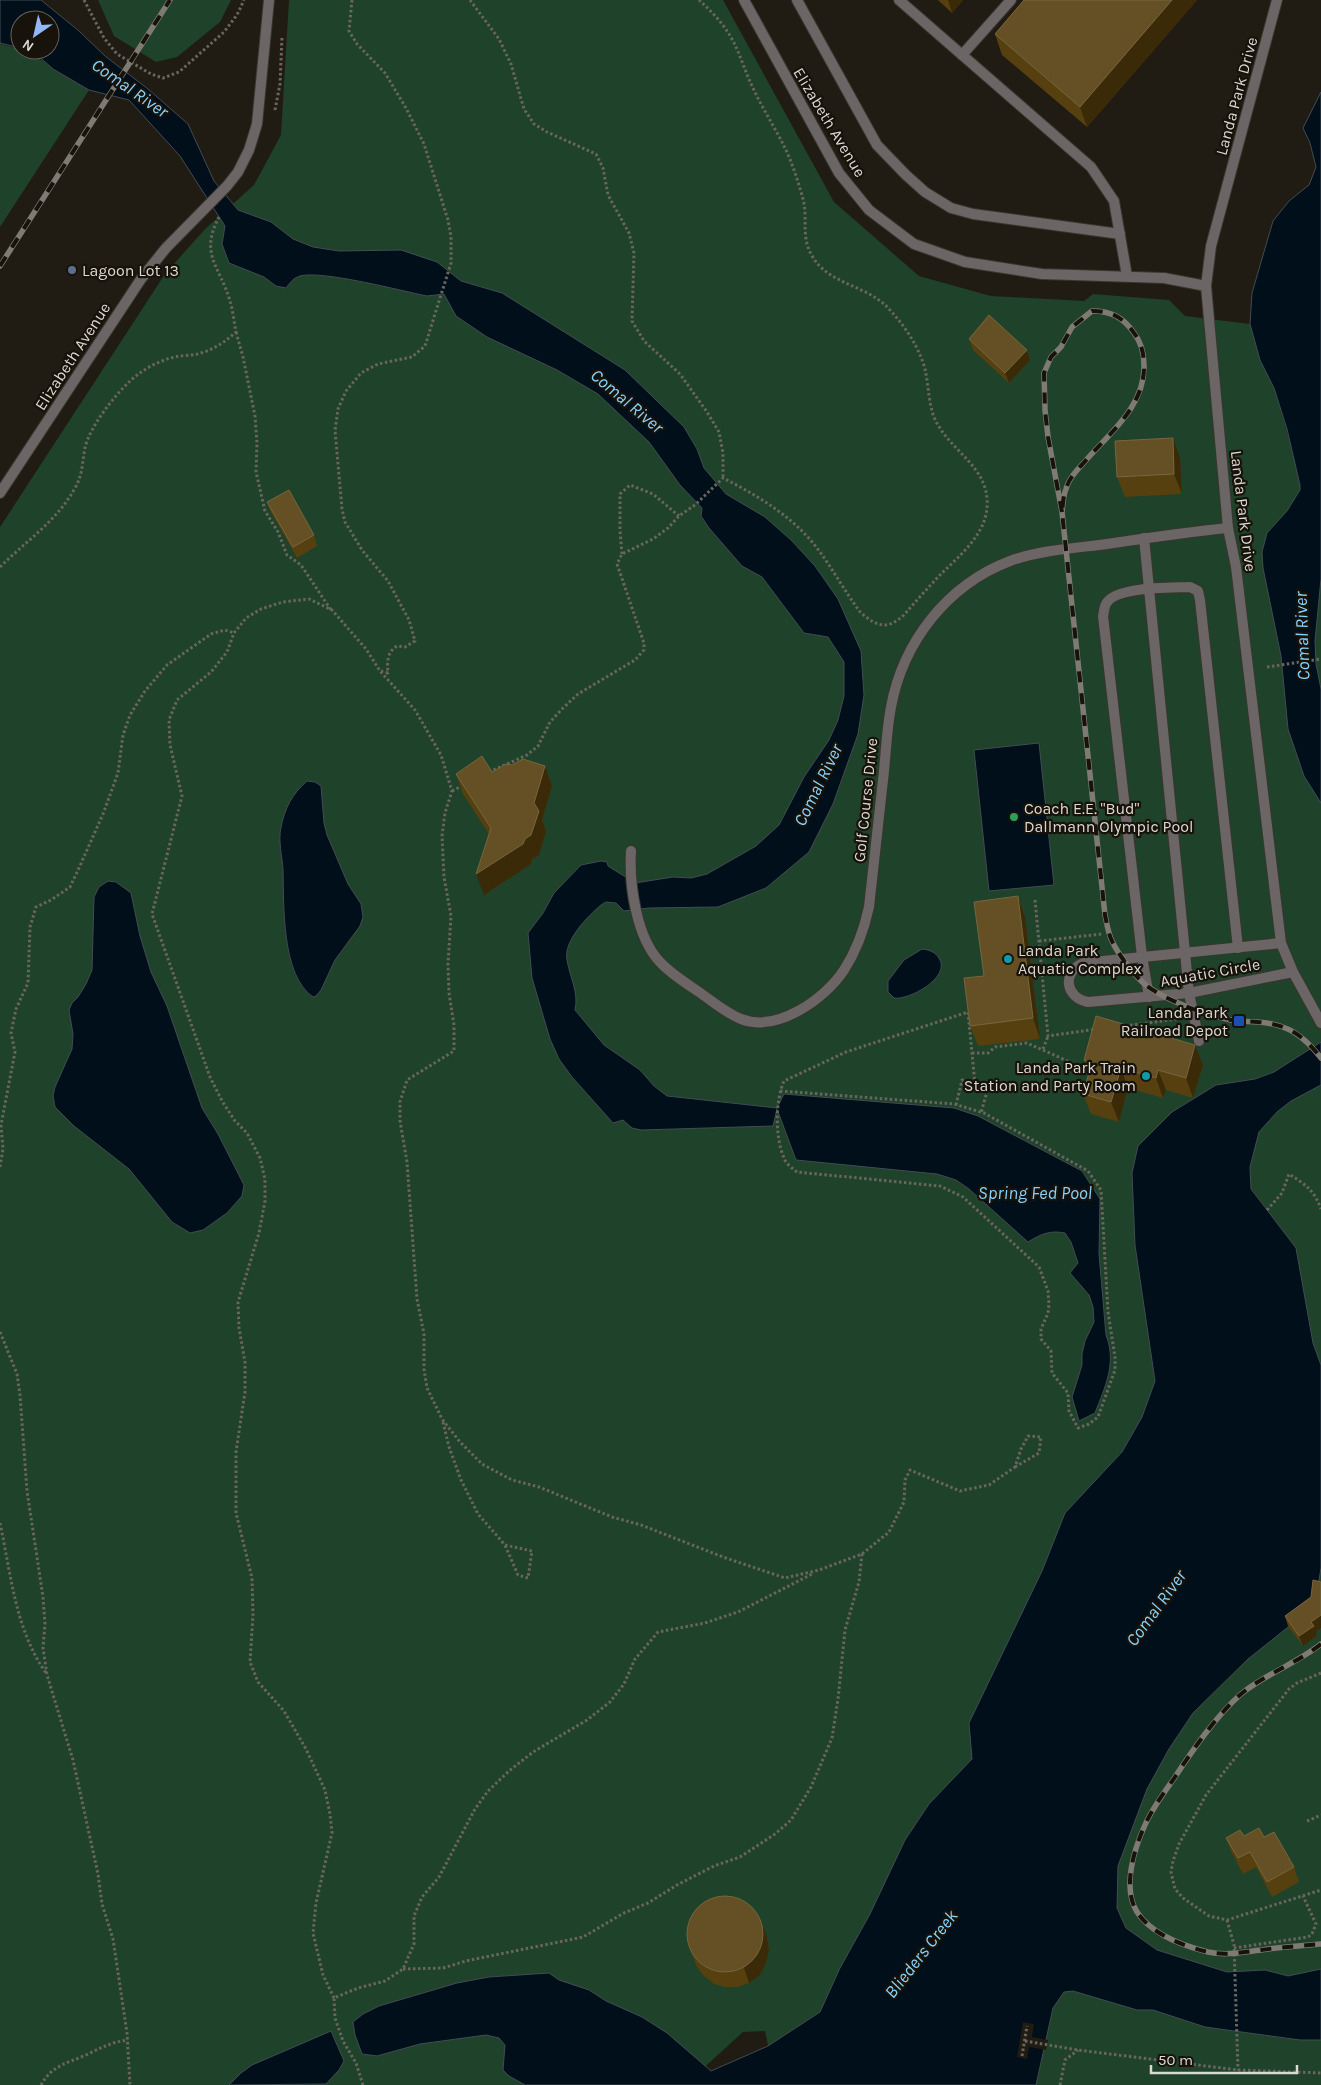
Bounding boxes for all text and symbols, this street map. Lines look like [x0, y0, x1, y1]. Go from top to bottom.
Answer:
north arrow [10, 10, 60, 60]
street label: Landa Park Drive [1212, 35, 1261, 157]
text: N [19, 36, 37, 55]
water label: Comal River [87, 54, 173, 123]
street label: Elizabeth Avenue [789, 64, 870, 180]
place label: Lagoon Lot 13 [82, 261, 179, 280]
marker: Lagoon Lot 13 [66, 264, 78, 276]
street label: Elizabeth Avenue [31, 299, 114, 414]
water label: Comal River [586, 364, 669, 438]
street label: Landa Park Drive [1227, 450, 1260, 573]
water label: Comal River [1289, 590, 1315, 681]
street label: Golf Course Drive [850, 737, 881, 863]
water label: Comal River [789, 740, 848, 830]
place label: Coach E.E. "Bud" Dallmann Olympic Pool [1024, 799, 1193, 836]
marker: Coach E.E. "Bud" Dallmann Olympic Pool [1008, 811, 1020, 823]
place label: Landa Park Aquatic Complex [1018, 941, 1142, 978]
marker: Landa Park Aquatic Complex [1002, 953, 1014, 965]
street label: Aquatic Circle [1159, 954, 1262, 991]
place label: Landa Park Railroad Depot [1121, 1003, 1228, 1040]
marker: Landa Park Railroad Depot [1232, 1014, 1246, 1028]
place label: Landa Park Train Station and Party Room [964, 1058, 1136, 1095]
marker: Landa Park Train Station and Party Room [1140, 1070, 1152, 1082]
water label: Spring Fed Pool [978, 1182, 1093, 1204]
water label: Comal River [1121, 1565, 1191, 1650]
water label: Blieders Creek [880, 1905, 963, 2003]
scale bar [1151, 2042, 1297, 2074]
text: 50 m [1158, 2051, 1193, 2069]

